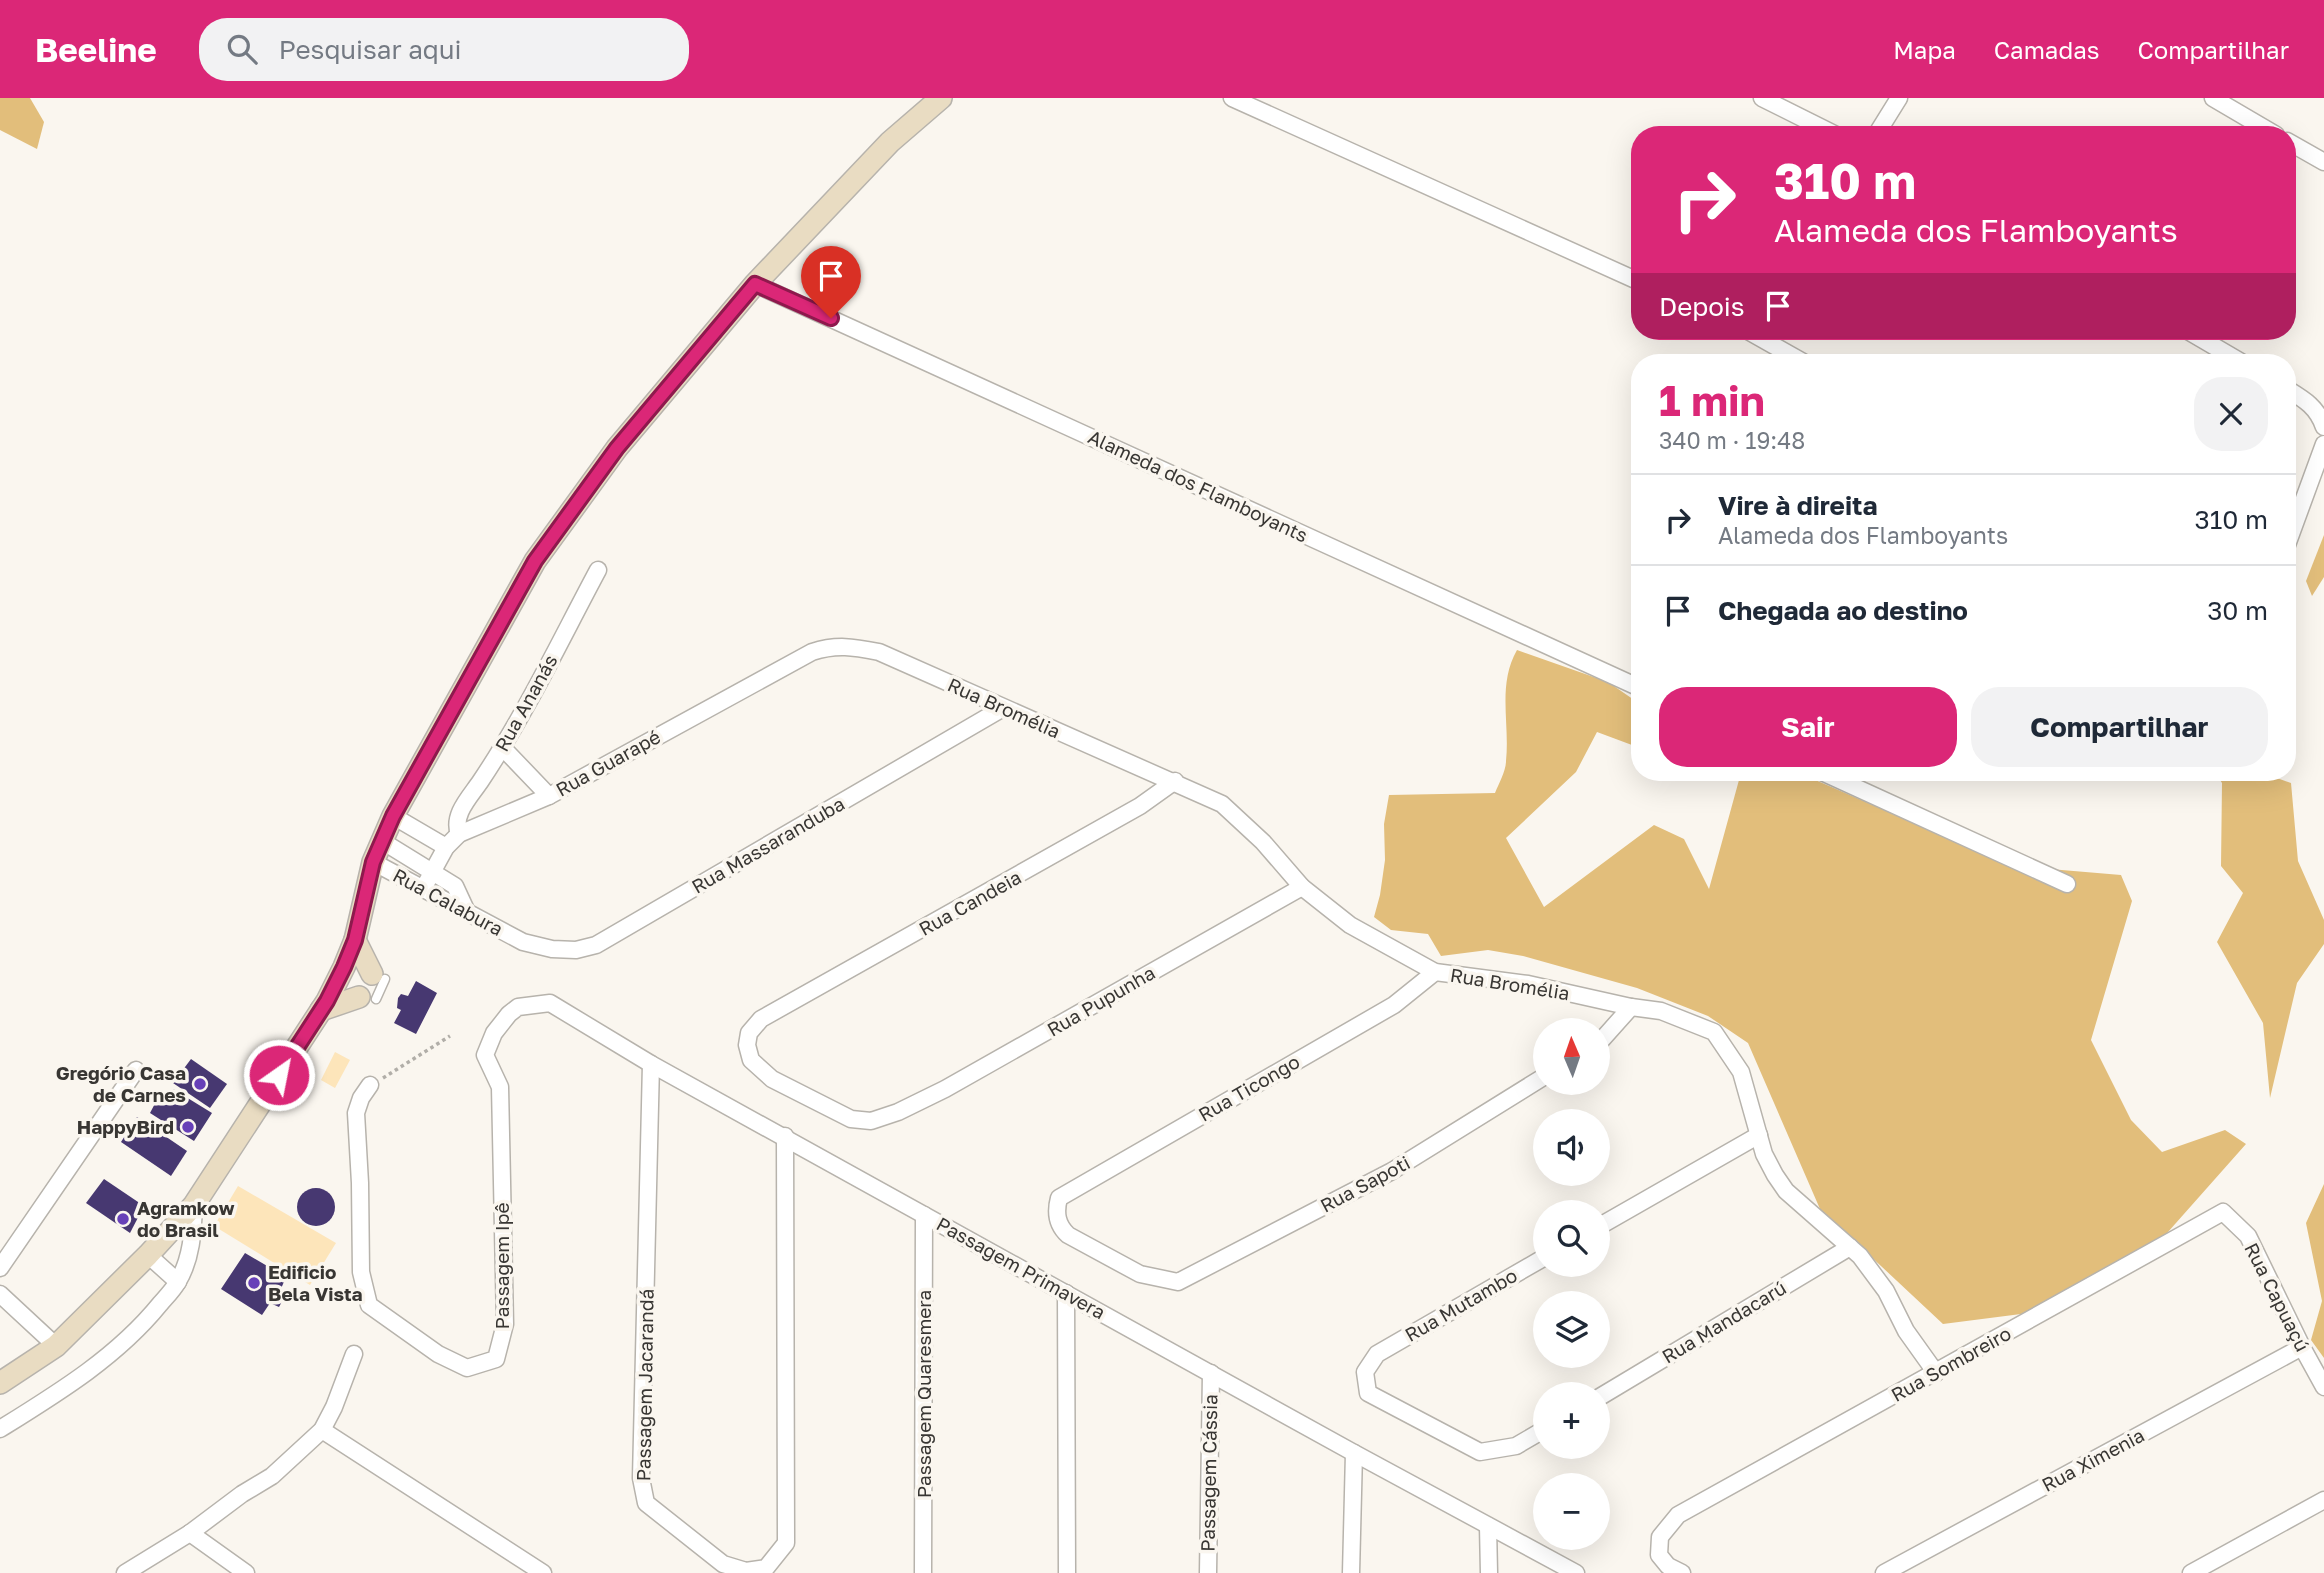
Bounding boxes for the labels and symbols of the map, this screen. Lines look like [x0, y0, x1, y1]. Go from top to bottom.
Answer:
pin [801, 246, 861, 318]
street label: Alameda dos Flamboyants [1085, 424, 1312, 547]
street label: Rua Ananás [490, 650, 562, 755]
street label: Rua Bromélia [944, 673, 1064, 743]
street label: Rua Guarapé [552, 724, 664, 801]
street label: Rua Massaranduba [687, 791, 848, 898]
street label: Rua Calabura [389, 863, 507, 940]
street label: Rua Candeia [915, 865, 1025, 940]
street label: Rua Pupunha [1043, 960, 1159, 1041]
street label: Rua Bromélia [1449, 963, 1571, 1004]
north arrow [1533, 1018, 1610, 1096]
position arrow [242, 1038, 316, 1112]
street label: Rua Ticongo [1194, 1049, 1303, 1126]
place label: Gregório Casa de Carnes [56, 1061, 186, 1106]
marker: Gregório Casa de Carnes [192, 1076, 208, 1092]
place label: HappyBird [77, 1115, 174, 1138]
marker: HappyBird [180, 1119, 196, 1135]
street label: Rua Sapoti [1316, 1150, 1414, 1217]
place label: Agramkow do Brasil [137, 1196, 235, 1241]
street label: Passagem Ipê [490, 1203, 513, 1329]
marker: Agramkow do Brasil [115, 1211, 131, 1227]
street label: Passagem Primavera [933, 1212, 1110, 1324]
street label: Rua Capuaçú [2240, 1239, 2315, 1355]
place label: Edificio Bela Vista [268, 1260, 363, 1305]
street label: Rua Mutambo [1401, 1263, 1521, 1346]
marker: Edificio Bela Vista [246, 1275, 262, 1291]
street label: Rua Mandacarú [1658, 1275, 1790, 1368]
street label: Passagem Jacarandá [631, 1289, 658, 1481]
street label: Passagem Quaresmera [912, 1290, 935, 1498]
street label: Rua Sombreiro [1887, 1321, 2015, 1406]
street label: Passagem Cássia [1196, 1394, 1221, 1552]
street label: Rua Ximenia [2038, 1423, 2148, 1496]

